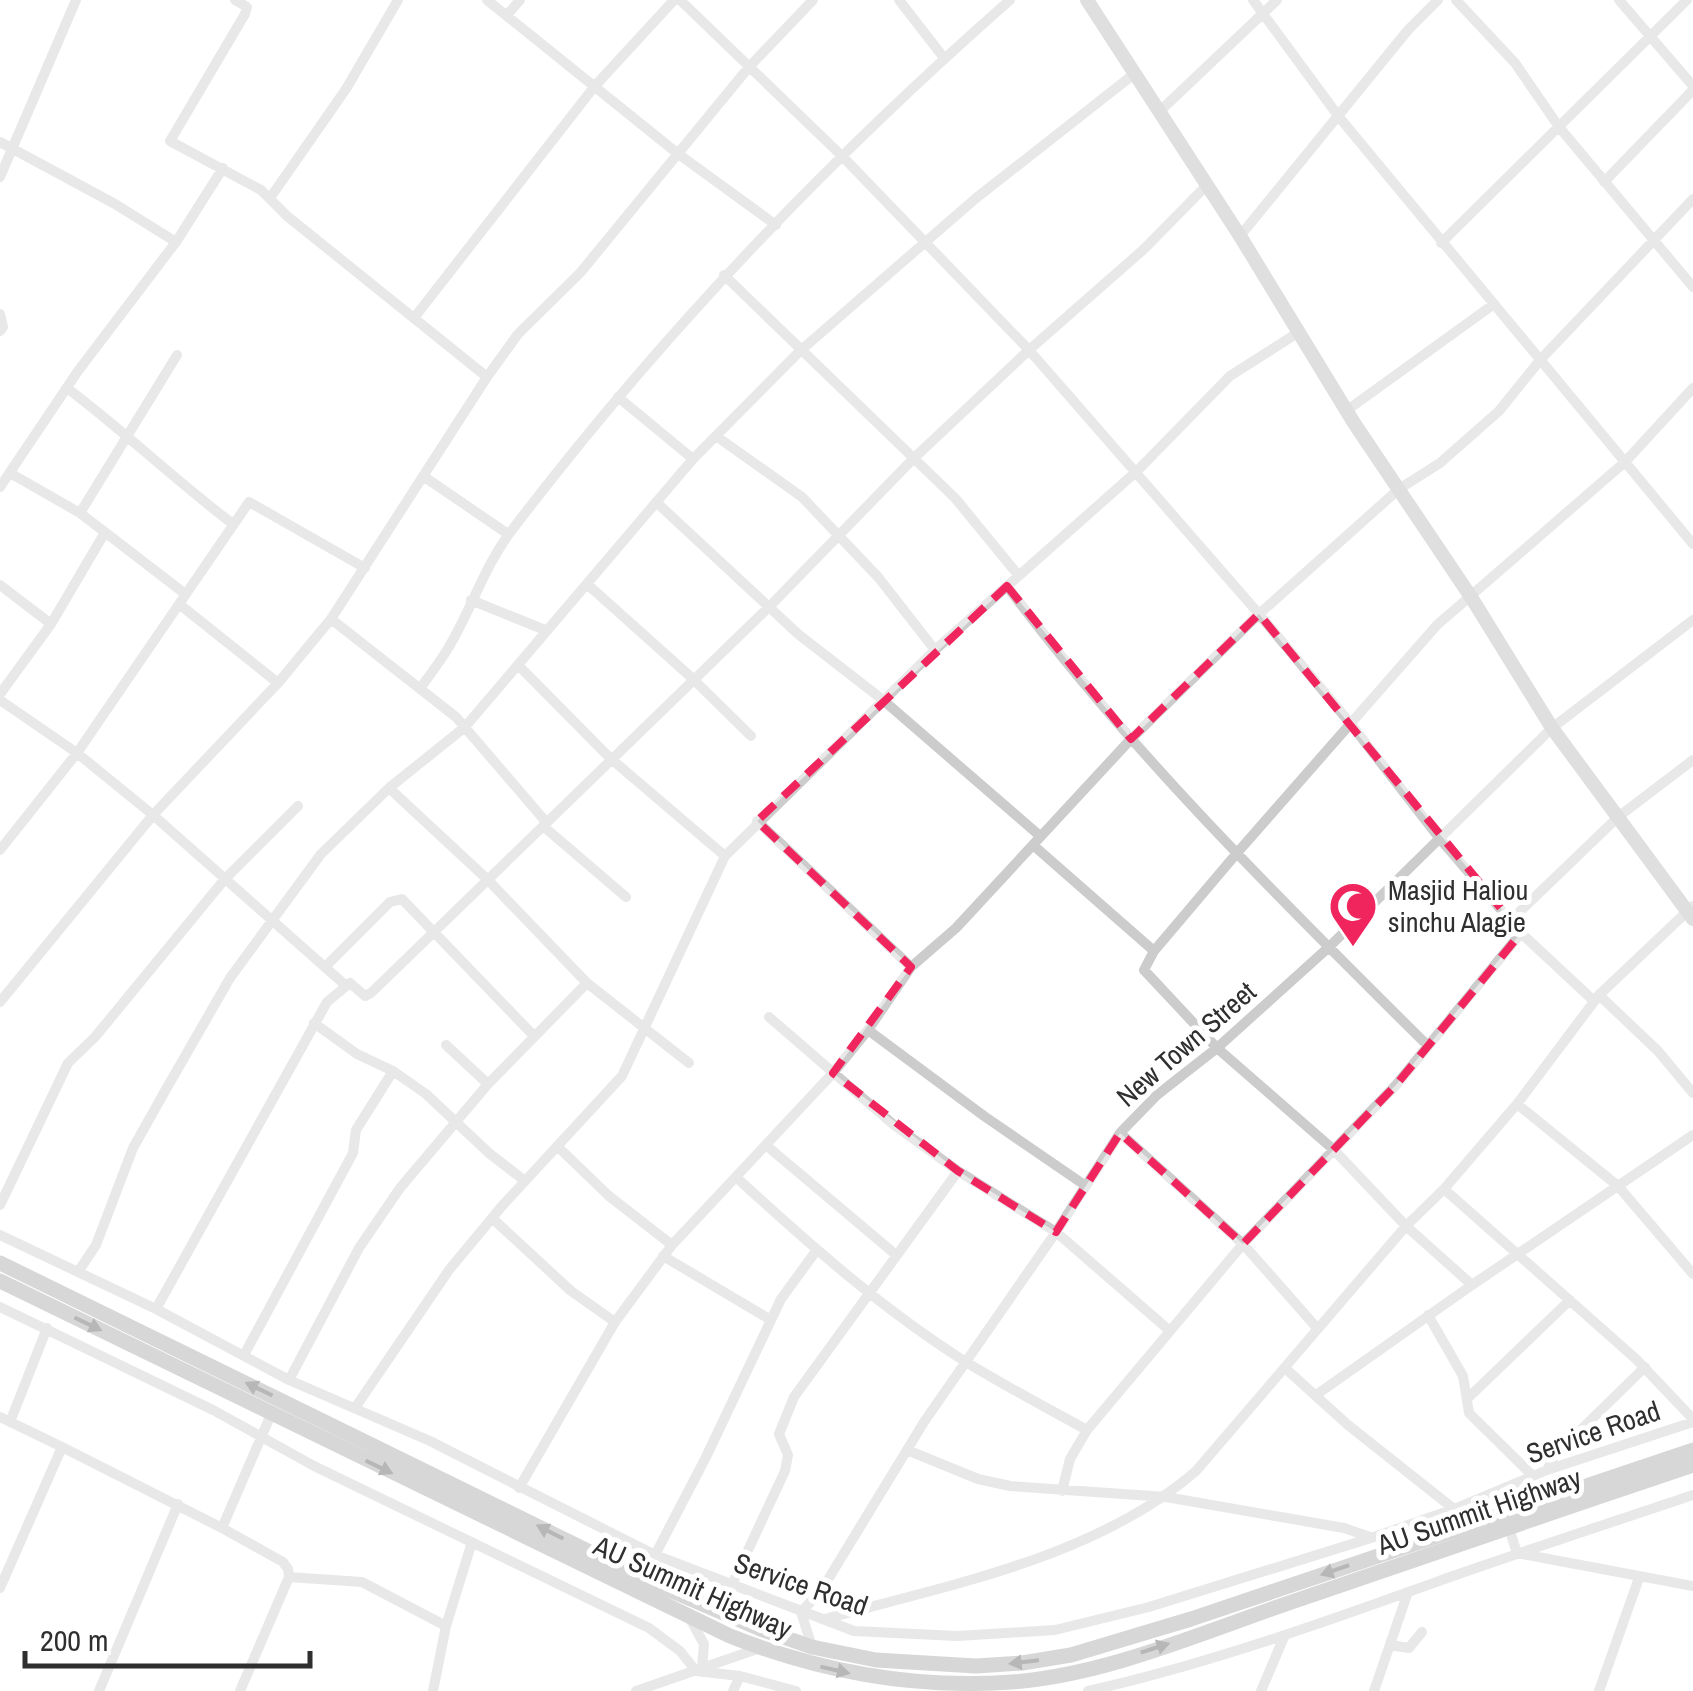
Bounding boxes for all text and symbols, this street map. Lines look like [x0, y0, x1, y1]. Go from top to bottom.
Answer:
place label: Masjid Haliou sinchu Alagie [1388, 871, 1528, 941]
mosque icon: Masjid Haliou sinchu Alagie [1327, 880, 1379, 948]
street label: New Town Street [1108, 973, 1264, 1115]
one-way arrow [73, 1315, 102, 1332]
one-way arrow [244, 1380, 273, 1397]
street label: Service Road [1521, 1391, 1665, 1473]
one-way arrow [365, 1458, 394, 1475]
street label: AU Summit Highway [1371, 1458, 1586, 1564]
one-way arrow [536, 1523, 565, 1540]
street label: AU Summit Highway [587, 1526, 799, 1648]
street label: Service Road [729, 1543, 873, 1625]
one-way arrow [1319, 1563, 1349, 1578]
scale bar [25, 1606, 310, 1668]
text: 200 m [40, 1620, 108, 1660]
one-way arrow [1140, 1640, 1171, 1655]
one-way arrow [1008, 1654, 1039, 1670]
one-way arrow [820, 1662, 851, 1678]

